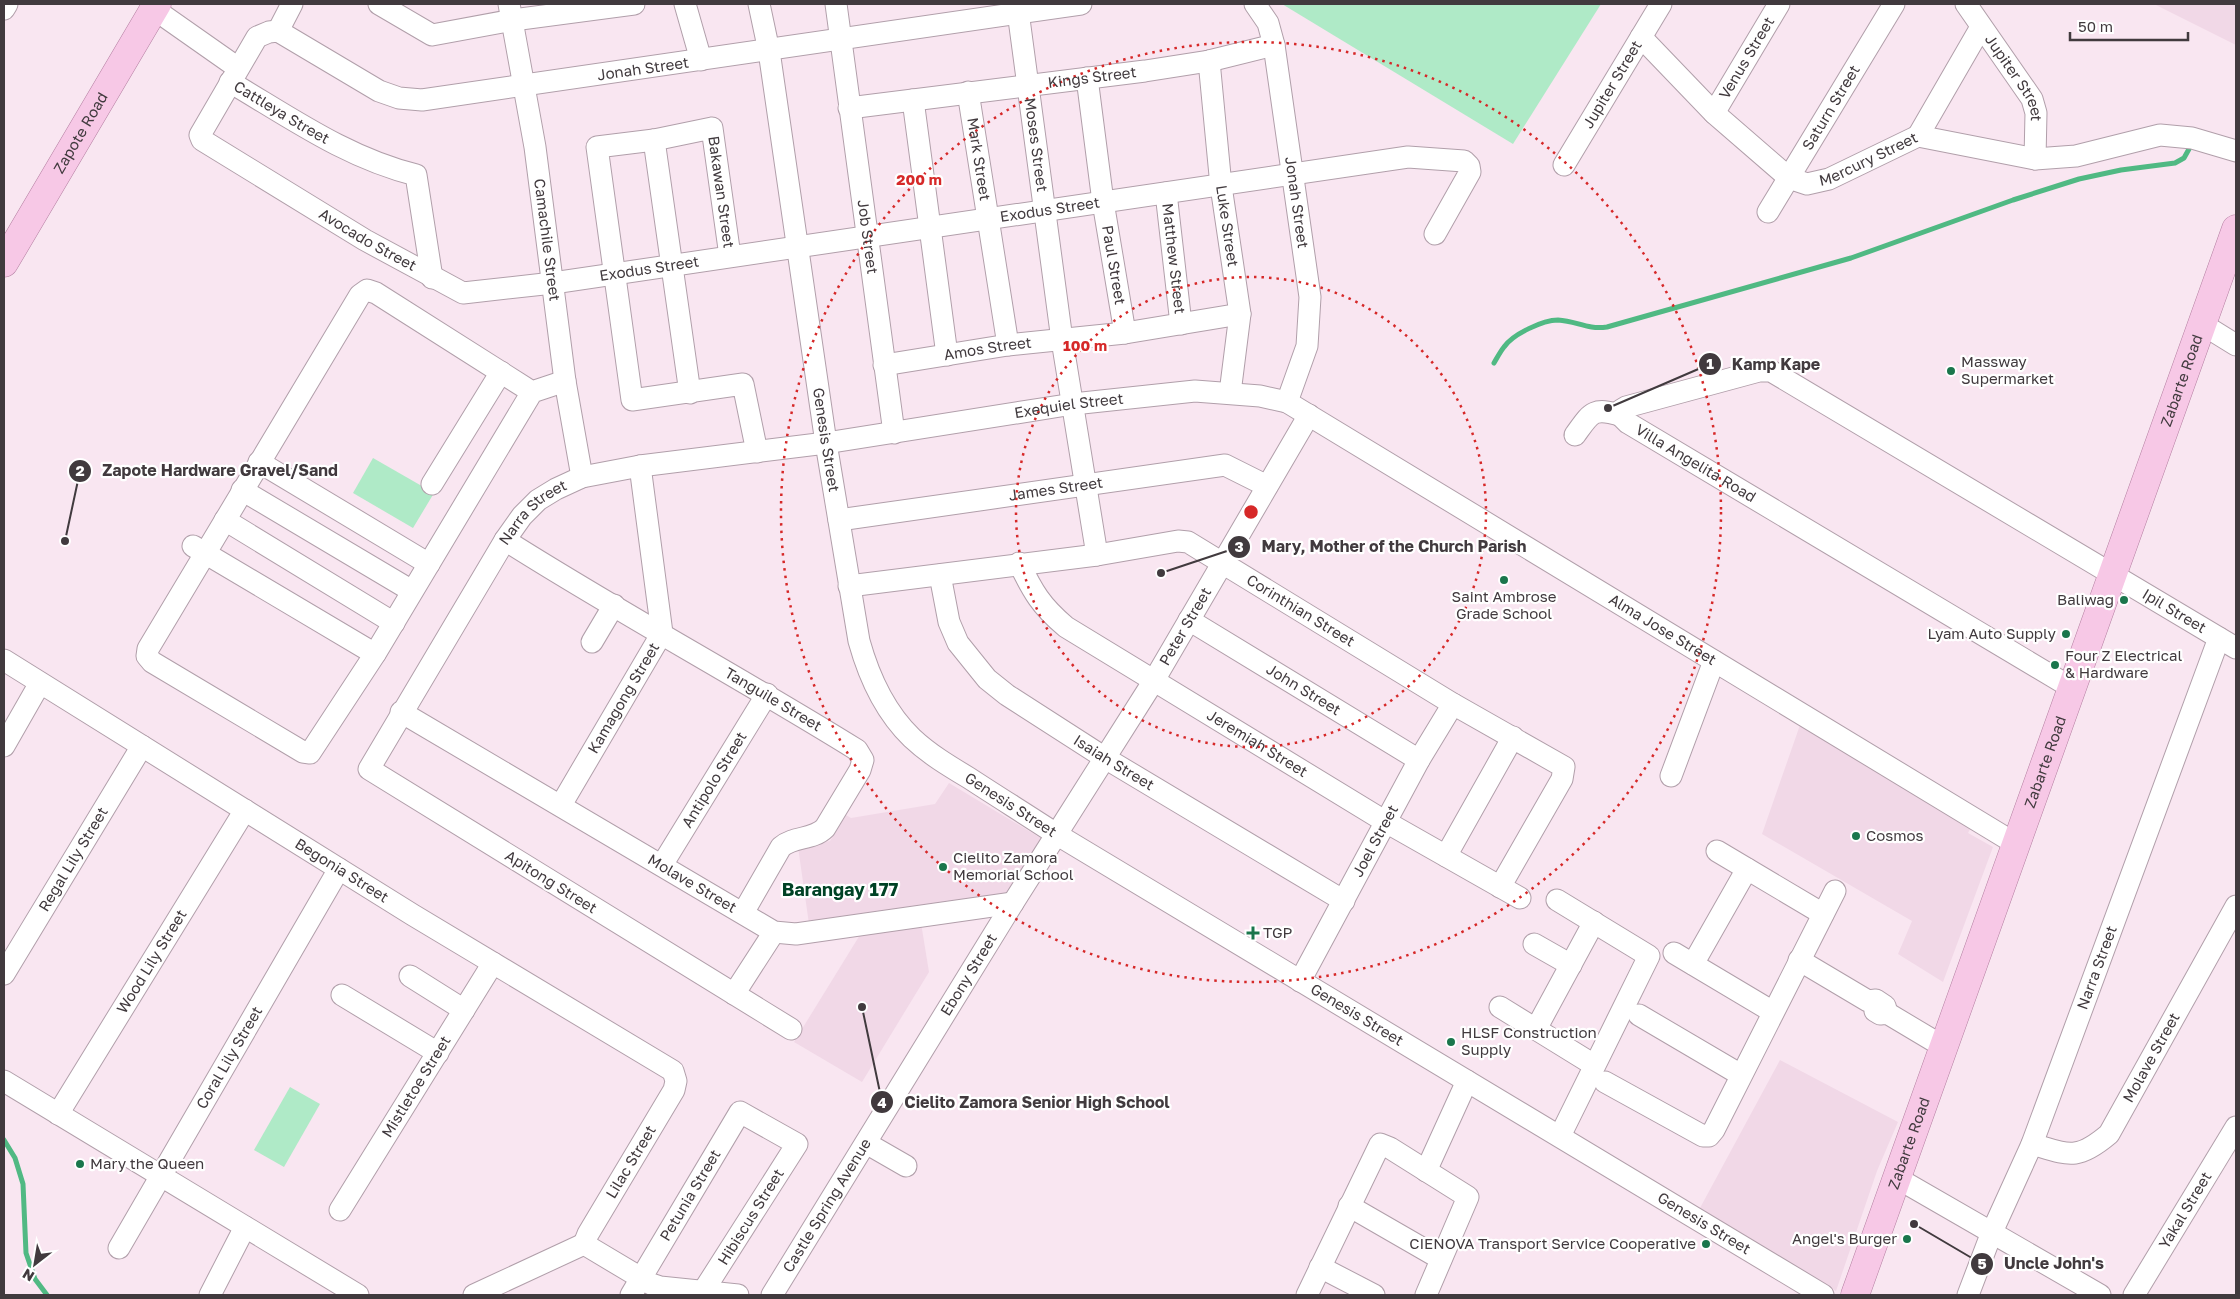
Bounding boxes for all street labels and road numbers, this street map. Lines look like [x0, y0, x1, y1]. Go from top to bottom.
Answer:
street label: Venus Street [1715, 13, 1777, 102]
street label: Jupiter Street [1982, 31, 2046, 122]
street label: Jupiter Street [1578, 37, 1645, 131]
street label: Jonah Street [596, 53, 690, 83]
street label: Saturn Street [1798, 61, 1863, 153]
street label: Kings Street [1047, 62, 1137, 91]
street label: Cattleya Street [231, 76, 333, 147]
street label: Zapote Road [49, 89, 111, 176]
street label: Moses Street [1022, 96, 1052, 193]
street label: Mark Street [964, 116, 995, 202]
street label: Mercury Street [1817, 128, 1920, 189]
street label: Bakawan Street [705, 135, 739, 249]
street label: Jonah Street [1282, 155, 1313, 249]
street label: Camachile Street [531, 177, 565, 302]
street label: Luke Street [1213, 184, 1243, 268]
street label: Exodus Street [999, 193, 1101, 225]
street label: Job Street [855, 198, 882, 275]
street label: Matthew Street [1159, 202, 1190, 315]
street label: Avocado Street [316, 204, 420, 274]
street label: Paul Street [1099, 224, 1130, 306]
street label: Exodus Street [598, 252, 700, 284]
street label: Zabarte Road [2156, 332, 2206, 429]
street label: Amos Street [942, 333, 1032, 363]
street label: Genesis Street [810, 386, 844, 493]
street label: Exequiel Street [1013, 389, 1124, 421]
street label: Villa Angelita Road [1633, 420, 1760, 505]
street label: James Street [1007, 473, 1104, 504]
street label: Narra Street [494, 475, 569, 548]
street label: Corinthian Street [1244, 570, 1358, 650]
street label: Peter Street [1155, 584, 1214, 668]
street label: Ipil Street [2140, 584, 2210, 636]
street label: Alma Jose Street [1606, 589, 1720, 668]
street label: Kamagong Street [583, 639, 662, 756]
street label: John Street [1263, 659, 1345, 718]
street label: Tanguile Street [722, 663, 825, 734]
street label: Jeremiah Street [1204, 705, 1311, 780]
street label: Zabarte Road [2020, 713, 2069, 810]
street label: Antipolo Street [677, 728, 750, 831]
street label: Isaiah Street [1071, 730, 1158, 793]
street label: Genesis Street [962, 768, 1060, 840]
street label: Joel Street [1348, 801, 1401, 880]
street label: Regal Lily Street [34, 803, 111, 914]
street label: Begonia Street [292, 834, 392, 906]
street label: Apitong Street [502, 846, 601, 917]
street label: Molave Street [645, 850, 740, 916]
street label: Wood Lily Street [112, 906, 190, 1016]
street label: Narra Street [2072, 923, 2120, 1012]
street label: Ebony Street [936, 930, 1000, 1018]
street label: Genesis Street [1308, 979, 1407, 1049]
street label: Coral Lily Street [192, 1003, 265, 1112]
street label: Molave Street [2118, 1009, 2183, 1105]
street label: Mistletoe Street [377, 1032, 454, 1140]
street label: Zabarte Road [1884, 1095, 1933, 1192]
street label: Lilac Street [601, 1122, 659, 1201]
street label: Castle Spring Avenue [778, 1135, 874, 1275]
street label: Petunia Street [655, 1146, 724, 1244]
street label: Hibiscus Street [713, 1165, 787, 1268]
street label: Yakal Street [2154, 1168, 2215, 1252]
street label: Genesis Street [1655, 1188, 1754, 1257]

